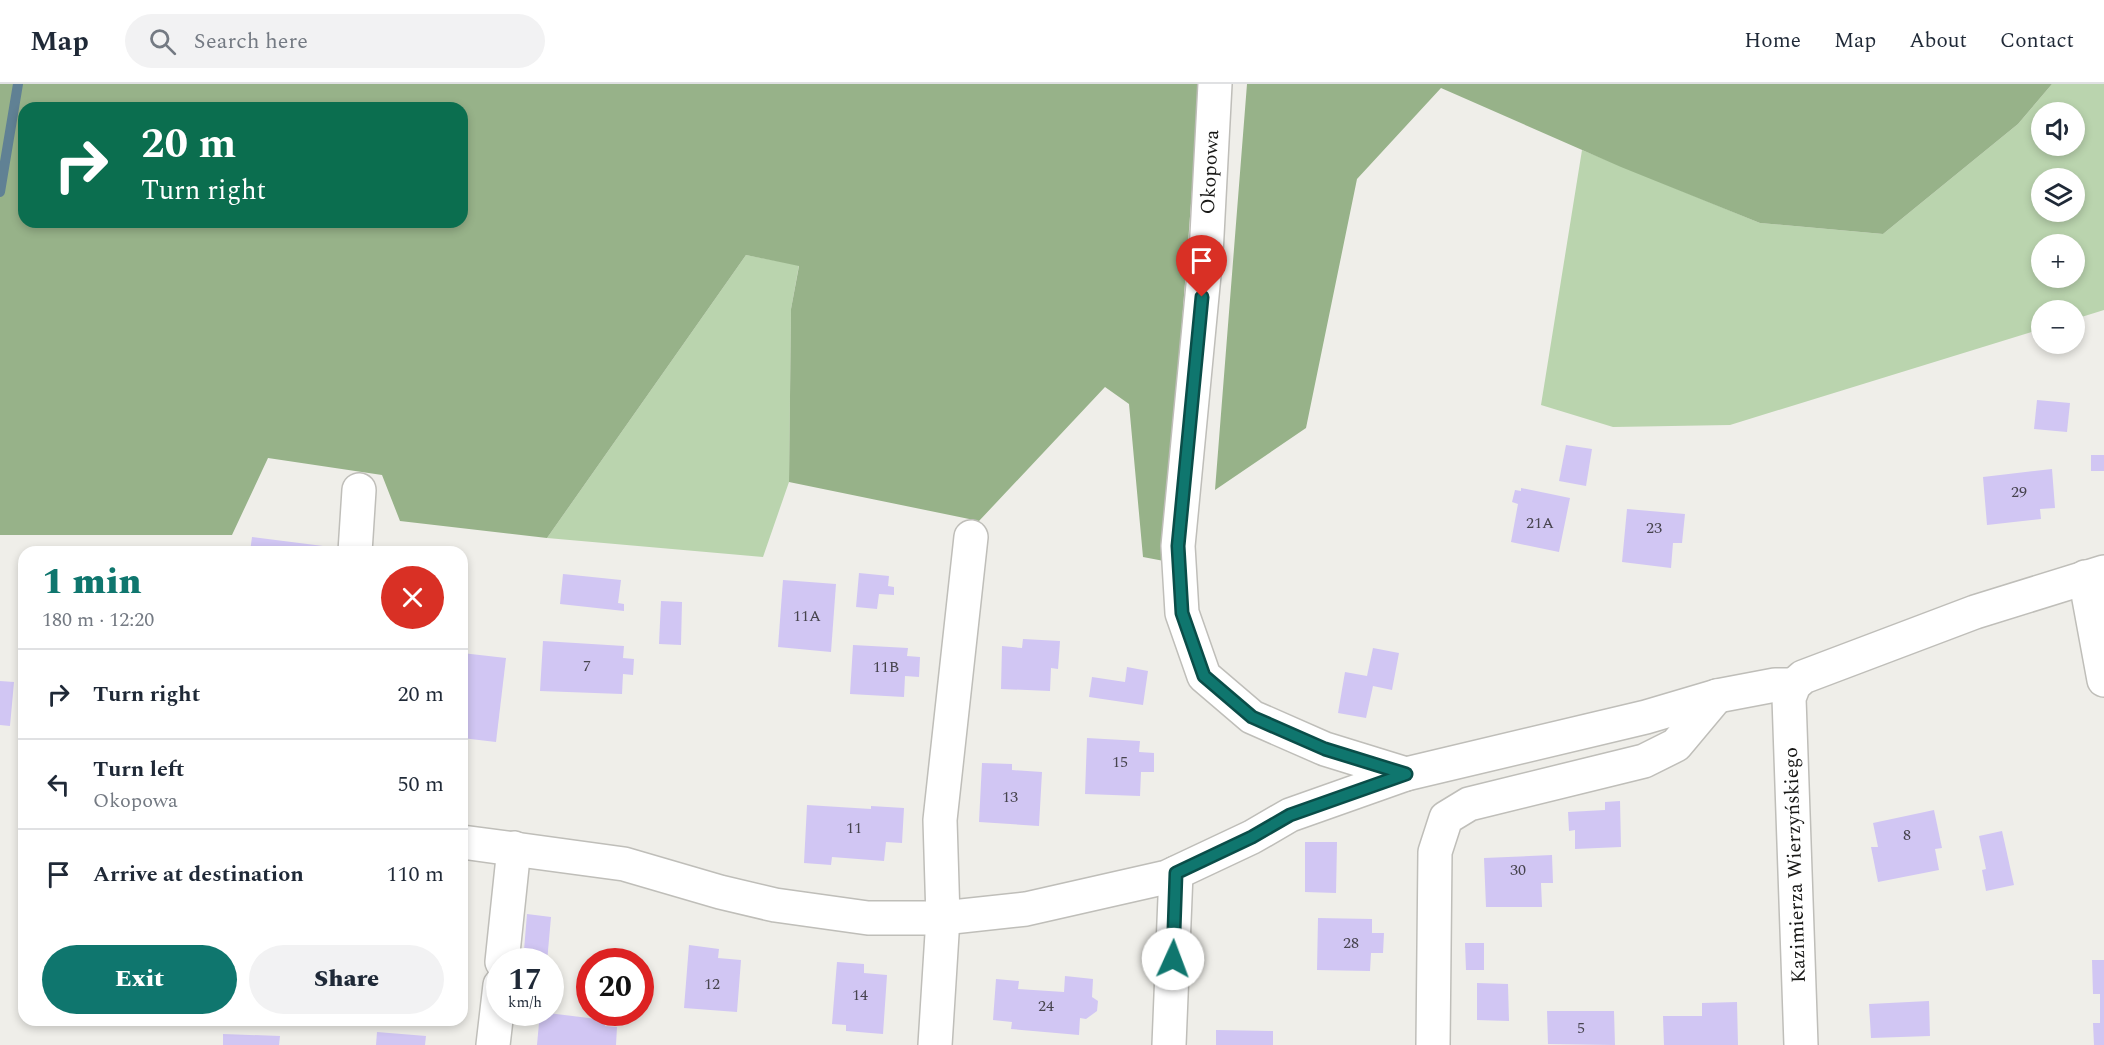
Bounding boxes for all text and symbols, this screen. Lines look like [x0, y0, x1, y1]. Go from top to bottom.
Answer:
search box [125, 14, 545, 68]
text: Map [30, 20, 89, 63]
icon: search [146, 25, 179, 58]
text: Search here [194, 25, 308, 58]
text: Home [1744, 25, 1801, 57]
text: Map [1834, 25, 1876, 57]
text: About [1909, 25, 1967, 57]
text: Contact [2000, 25, 2074, 57]
map controls [2031, 102, 2085, 354]
button: sound [2031, 102, 2085, 156]
text: 20 m [141, 113, 236, 176]
icon: right [42, 126, 120, 204]
street label: Okopowa [1193, 129, 1227, 215]
button: layers [2031, 168, 2085, 222]
text: Turn right [141, 170, 266, 212]
button: + [2031, 234, 2085, 288]
pin [1176, 235, 1227, 297]
icon: arrive [1185, 244, 1218, 277]
button: − [2031, 300, 2085, 354]
house number: 29 [2011, 480, 2027, 504]
house number: 21A [1526, 511, 1554, 535]
house number: 23 [1646, 516, 1662, 540]
text: 1 min [42, 555, 142, 610]
button: close [381, 566, 444, 629]
house number: 11A [793, 604, 821, 628]
text: 180 m · 12:20 [42, 605, 154, 635]
house number: 7 [583, 654, 591, 678]
house number: 11B [873, 655, 899, 679]
icon: right [42, 678, 75, 711]
text: Turn right [93, 678, 200, 711]
text: 20 m [398, 678, 444, 711]
street label: Kazimierza Wierzyńskiego [1776, 747, 1814, 983]
house number: 15 [1112, 750, 1128, 774]
text: Turn left [93, 753, 185, 786]
icon: left [42, 768, 75, 801]
text: 50 m [398, 768, 444, 801]
house number: 13 [1002, 785, 1018, 809]
text: Okopowa [93, 786, 178, 816]
house number: 11 [846, 816, 862, 840]
house number: 8 [1903, 823, 1911, 847]
icon: arrive [42, 858, 75, 891]
text: Arrive at destination [93, 858, 304, 891]
text: 110 m [387, 858, 444, 891]
house number: 30 [1510, 858, 1526, 882]
position arrow [1141, 927, 1205, 991]
house number: 28 [1343, 931, 1359, 955]
button: Exit [42, 945, 237, 1014]
button: Share [249, 945, 444, 1014]
speed limit sign: 20 [576, 948, 654, 1026]
text: 17 [508, 957, 542, 1003]
house number: 12 [704, 972, 720, 996]
house number: 14 [852, 983, 868, 1007]
text: km/h [508, 991, 542, 1014]
house number: 24 [1038, 994, 1054, 1018]
house number: 5 [1577, 1016, 1585, 1040]

